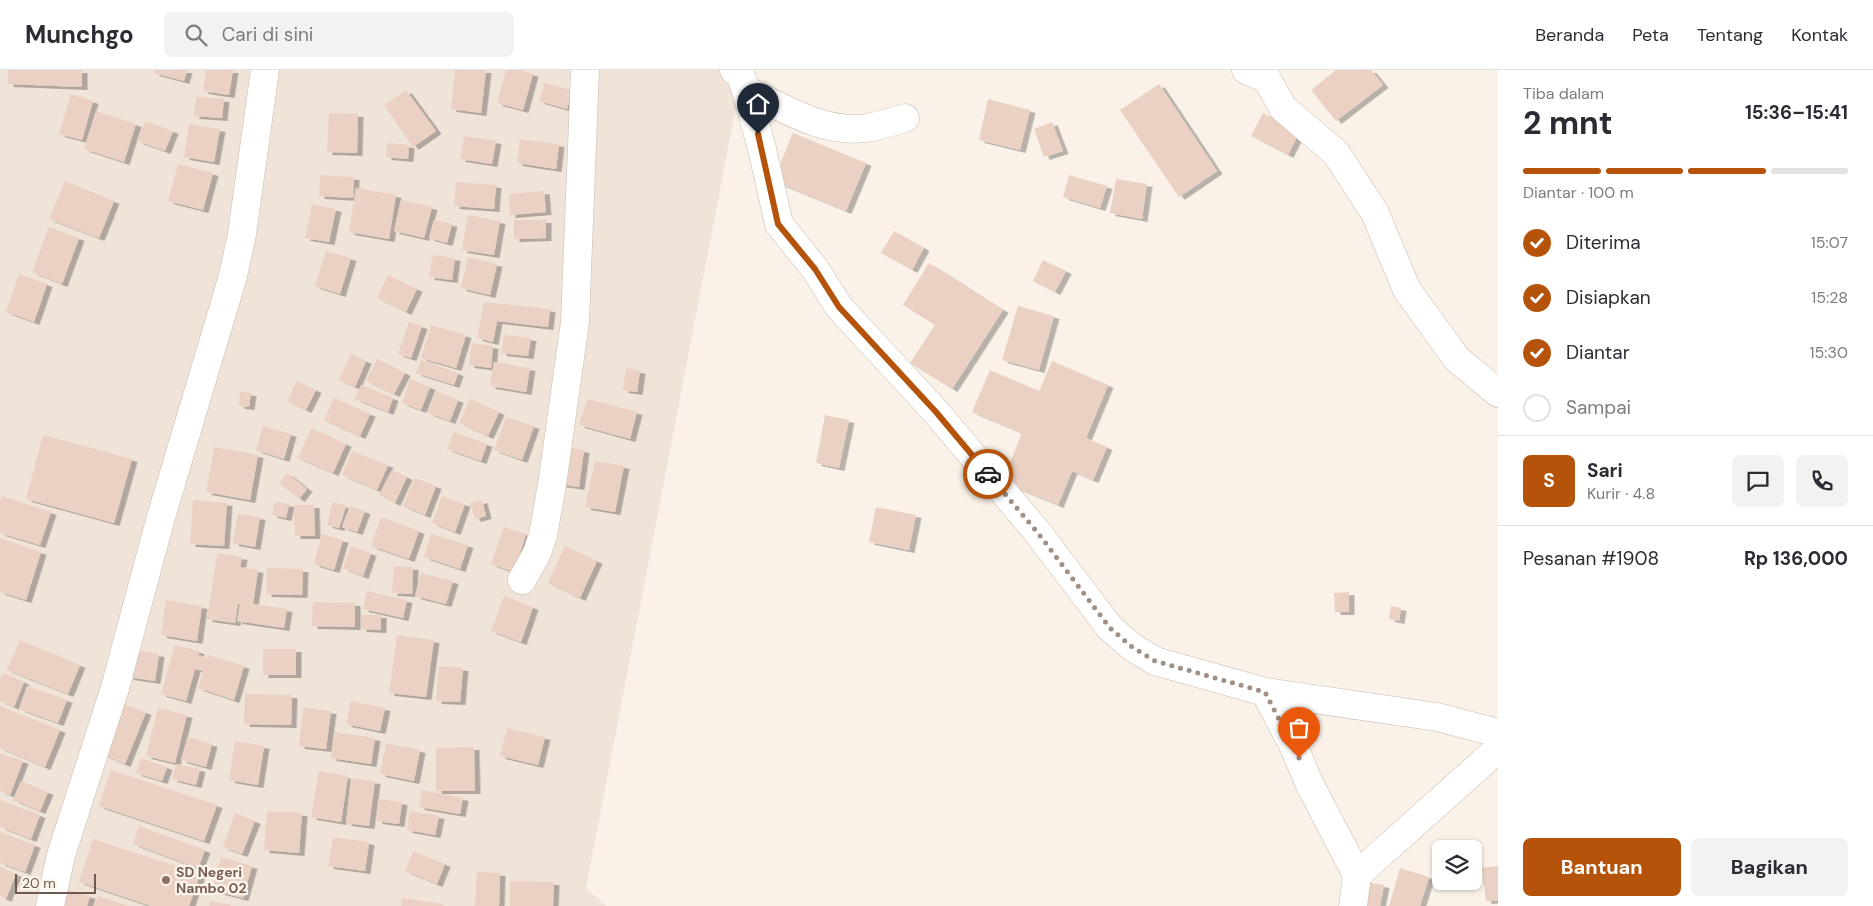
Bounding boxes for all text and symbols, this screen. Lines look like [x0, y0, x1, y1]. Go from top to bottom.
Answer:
search box [164, 12, 514, 57]
text: Munchgo [25, 19, 134, 50]
icon: search [182, 21, 210, 49]
text: Cari di sini [222, 22, 313, 47]
text: Beranda [1535, 23, 1604, 47]
text: Peta [1632, 23, 1669, 47]
text: Tentang [1697, 23, 1763, 47]
text: Kontak [1791, 23, 1848, 47]
pin [737, 83, 779, 134]
text: Tiba dalam [1523, 83, 1604, 104]
icon: home [744, 90, 772, 118]
text: 15:36–15:41 [1745, 100, 1848, 125]
text: 2 mnt [1523, 102, 1613, 144]
text: Diantar · 100 m [1523, 182, 1634, 203]
icon: check [1523, 229, 1551, 257]
text: Diterima [1566, 230, 1640, 255]
text: 15:07 [1811, 232, 1848, 253]
icon: check [1523, 284, 1551, 312]
text: Disiapkan [1566, 285, 1651, 310]
text: 15:28 [1811, 287, 1848, 308]
icon: check [1523, 339, 1551, 367]
text: Diantar [1566, 340, 1630, 365]
text: 15:30 [1810, 342, 1848, 363]
text: Sampai [1566, 395, 1631, 420]
courier [963, 449, 1013, 499]
button: chat [1732, 455, 1784, 507]
button: phone [1796, 455, 1848, 507]
text: Sari [1587, 458, 1623, 483]
icon: car [974, 460, 1002, 488]
text: S [1543, 468, 1555, 493]
text: Kurir · 4.8 [1587, 483, 1655, 504]
text: Pesanan #1908 [1523, 546, 1659, 571]
text: Rp 136,000 [1744, 546, 1848, 571]
pin [1278, 707, 1320, 758]
icon: bag [1285, 714, 1313, 742]
button: Bantuan [1523, 838, 1681, 896]
button: Bagikan [1691, 838, 1848, 896]
map controls [1432, 840, 1482, 890]
button: layers [1432, 840, 1482, 890]
place label: SD Negeri Nambo 02 [176, 863, 246, 897]
scale bar [15, 871, 96, 894]
text: 20 m [22, 874, 56, 892]
marker: SD Negeri Nambo 02 [160, 874, 172, 886]

